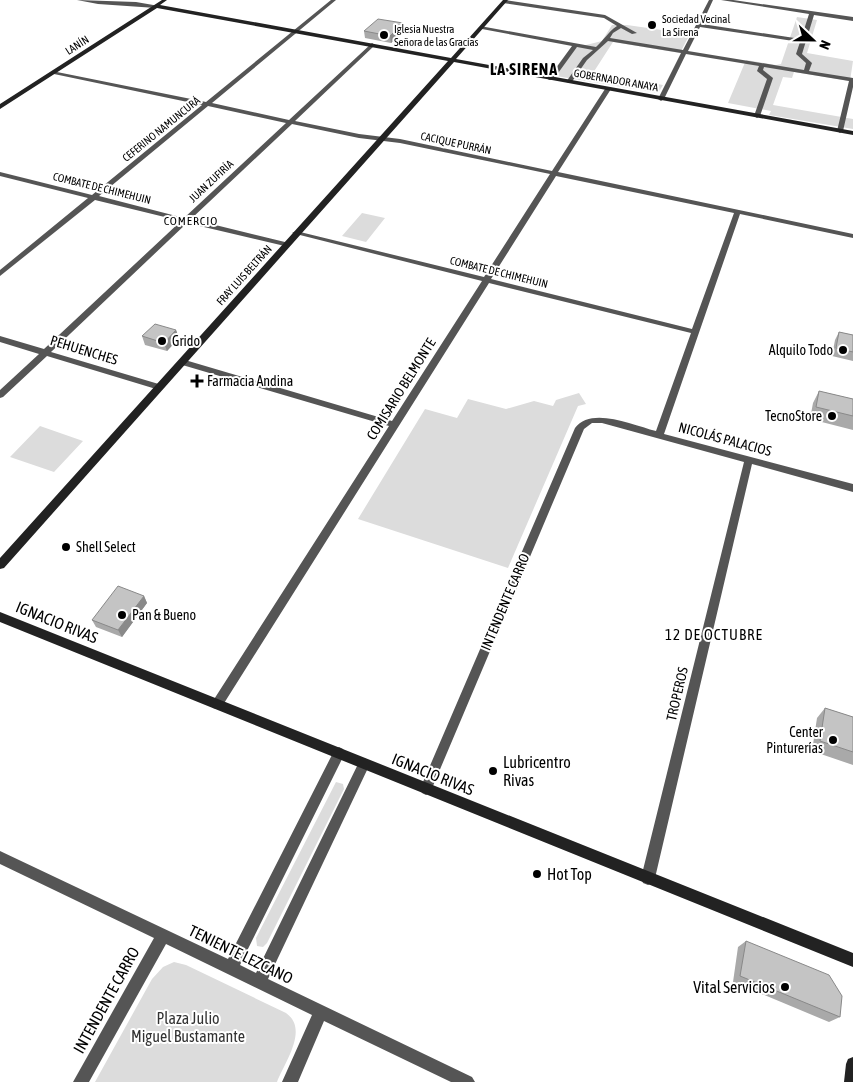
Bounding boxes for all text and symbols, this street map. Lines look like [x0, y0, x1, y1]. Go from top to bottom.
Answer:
place label: Sociedad Vecinal La Sirena [662, 13, 730, 38]
north arrow [788, 15, 838, 65]
marker: Sociedad Vecinal La Sirena [646, 19, 658, 31]
place label: Iglesia Nuestra Señora de las Gracias [394, 23, 479, 48]
marker: Iglesia Nuestra Señora de las Gracias [378, 29, 390, 41]
street label: LANÍN [63, 33, 91, 57]
text: N [816, 38, 834, 52]
district label: LA SIRENA [490, 60, 558, 78]
street label: GOBERNADOR ANAYA [573, 67, 660, 93]
street label: CEFERINO NAMUNCURÁ [120, 94, 203, 164]
street label: CACIQUE PURRÁN [420, 130, 492, 156]
street label: JUAN ZUFIRÍA [187, 157, 236, 204]
street label: COMBATE DE CHIMEHUIN [52, 170, 152, 206]
district label: COMERCIO [164, 214, 218, 228]
street label: FRAY LUIS BELTRÁN [214, 243, 274, 307]
street label: COMBATE DE CHIMEHUIN [449, 254, 549, 290]
street label: PEHUENCHES [48, 332, 120, 368]
place label: Grido [172, 333, 200, 349]
marker: Grido [156, 335, 168, 347]
street label: COMISARIO BELMONTE [363, 335, 439, 443]
place label: Alquilo Todo [769, 342, 833, 358]
marker: Alquilo Todo [837, 344, 849, 356]
place label: Farmacia Andina [207, 373, 293, 389]
marker: Farmacia Andina [191, 375, 203, 387]
place label: TecnoStore [765, 408, 822, 424]
marker: TecnoStore [826, 410, 838, 422]
street label: NICOLÁS PALACIOS [677, 419, 773, 459]
place label: Shell Select [76, 539, 136, 555]
marker: Shell Select [60, 541, 72, 553]
street label: INTENDENTE CARRO [477, 551, 533, 653]
street label: IGNACIO RIVAS [13, 597, 101, 647]
place label: Pan & Bueno [132, 607, 196, 623]
marker: Pan & Bueno [116, 609, 128, 621]
district label: 12 DE OCTUBRE [665, 626, 763, 643]
street label: TROPEROS [663, 665, 691, 723]
place label: Center Pinturerías [766, 724, 824, 756]
marker: Center Pinturerías [827, 734, 839, 746]
street label: IGNACIO RIVAS [389, 749, 477, 799]
place label: Lubricentro Rivas [503, 753, 571, 789]
marker: Lubricentro Rivas [487, 765, 499, 777]
place label: Hot Top [547, 865, 592, 884]
marker: Hot Top [531, 868, 543, 880]
street label: TENIENTE LEZCANO [186, 921, 296, 987]
street label: INTENDENTE CARRO [69, 944, 143, 1056]
place label: Vital Servicios [693, 978, 775, 996]
marker: Vital Servicios [779, 981, 791, 993]
park label: Plaza Julio Miguel Bustamante [131, 1009, 245, 1046]

